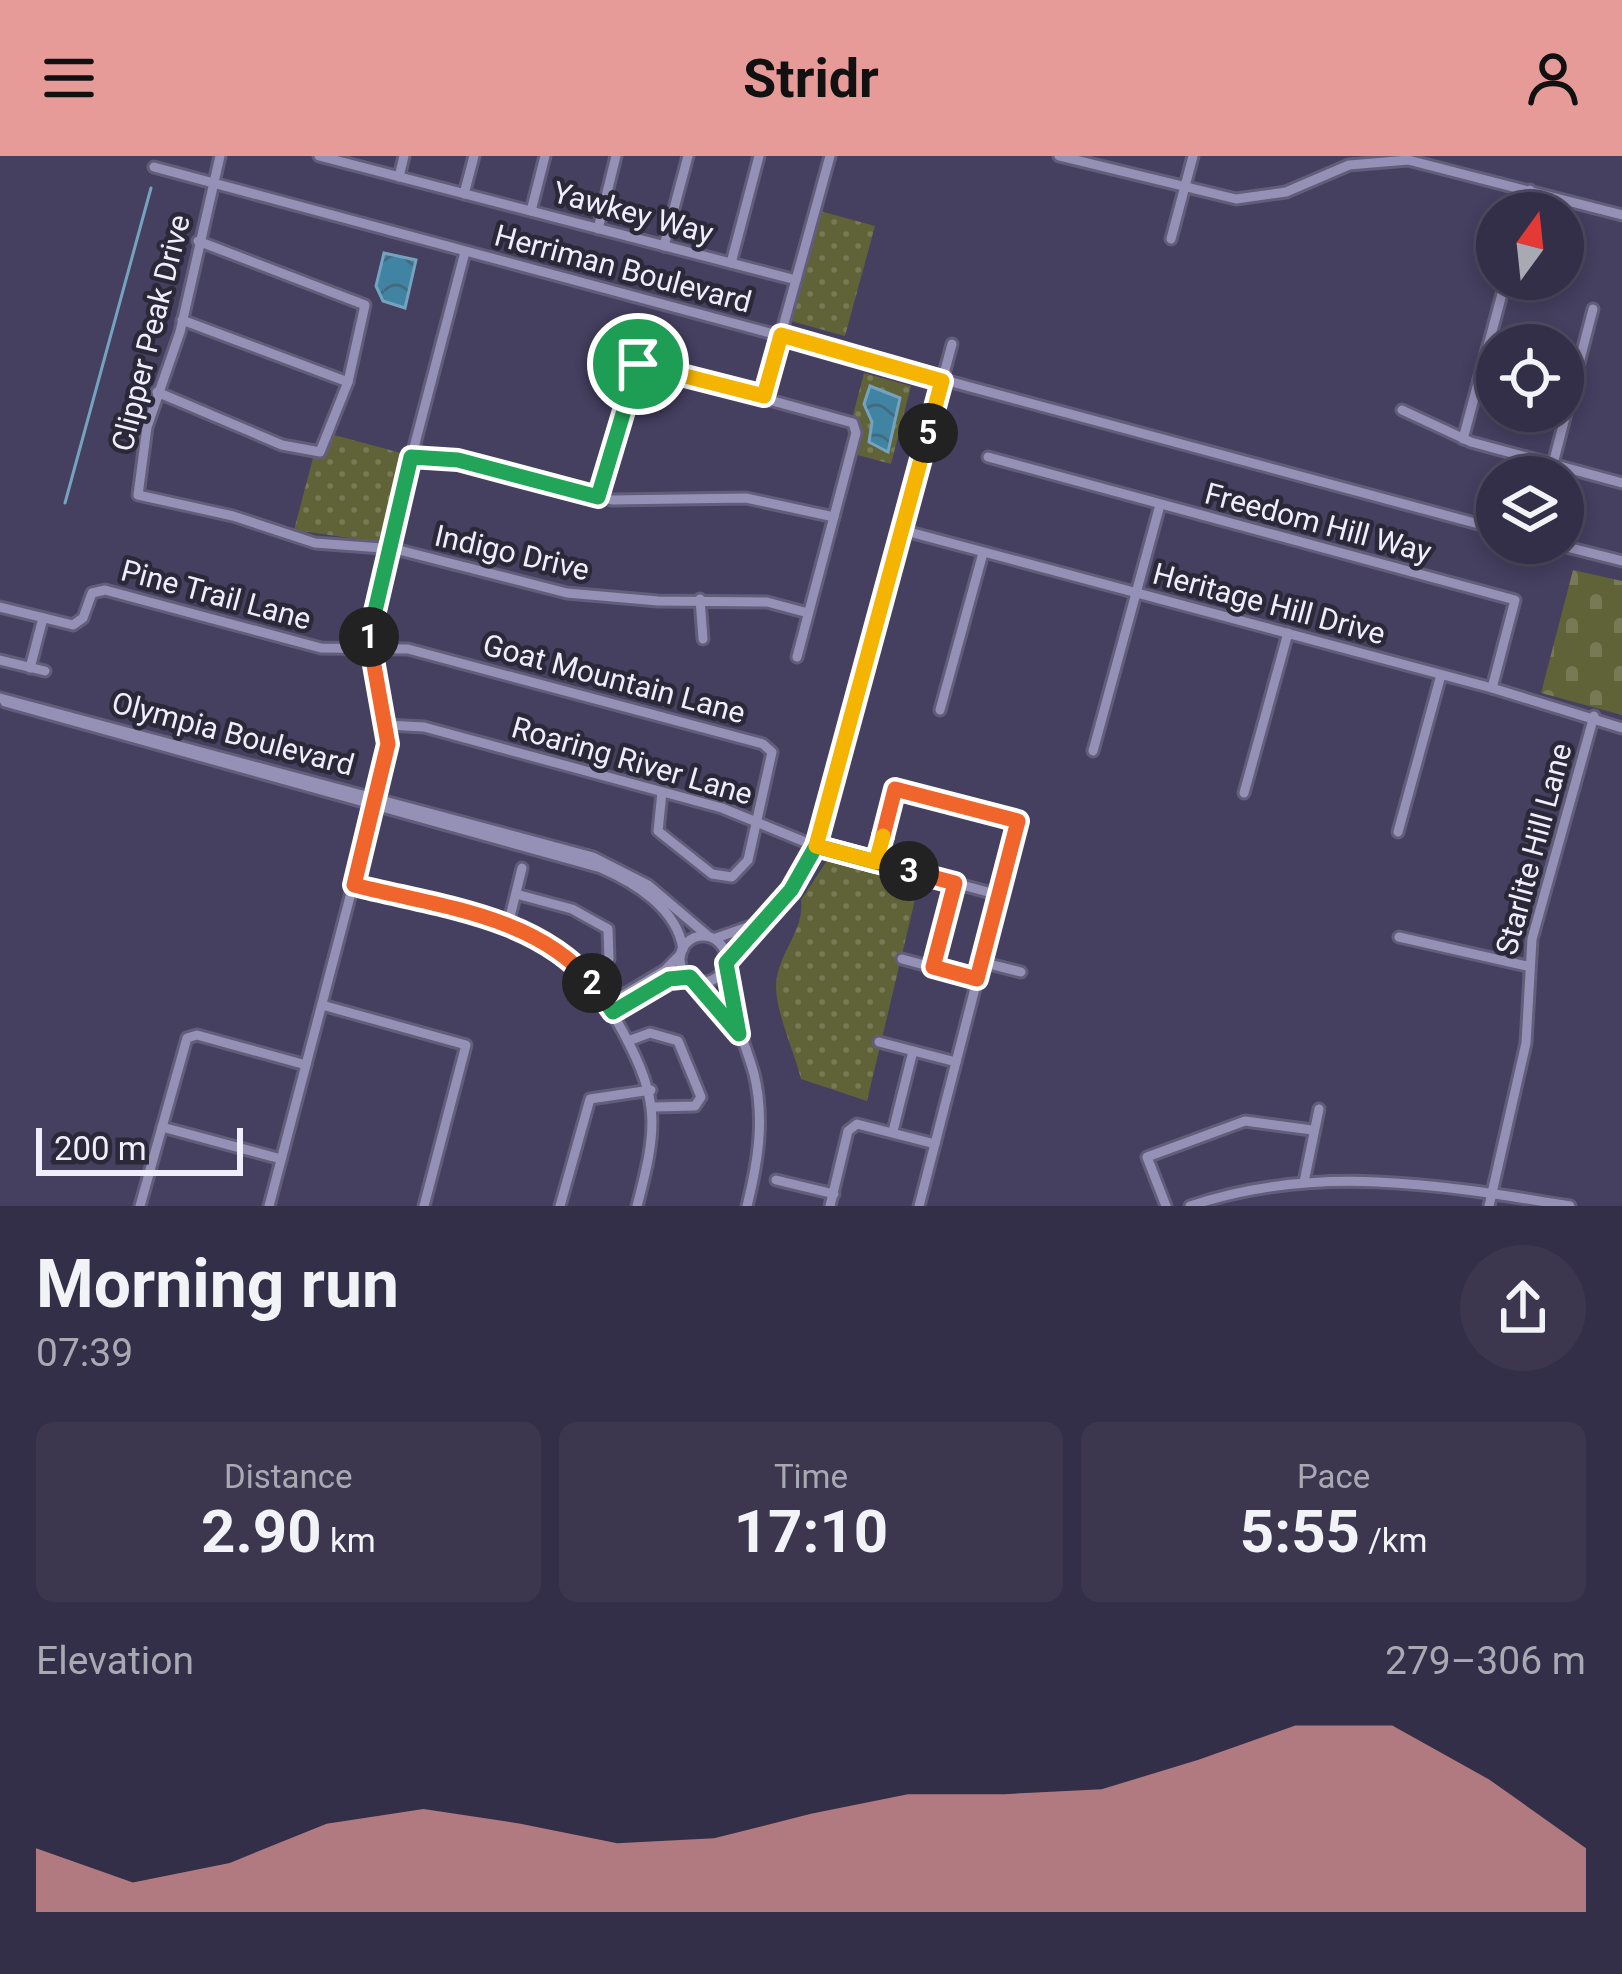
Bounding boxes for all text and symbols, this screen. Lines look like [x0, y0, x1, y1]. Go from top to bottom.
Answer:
icon: menu [36, 45, 102, 111]
icon: person [1520, 45, 1586, 111]
text: Stridr [743, 47, 879, 110]
street label: Yawkey Way [549, 174, 717, 251]
north arrow [1476, 192, 1584, 300]
map controls [1476, 192, 1584, 564]
street label: Clipper Peak Drive [104, 211, 197, 455]
street label: Herriman Boulevard [491, 217, 755, 320]
pin [587, 313, 689, 415]
button: locate [1476, 324, 1584, 432]
icon: arrive [605, 331, 671, 397]
pin: 5 [898, 403, 958, 463]
text: 5 [919, 413, 937, 452]
button: layers [1476, 456, 1584, 564]
street label: Freedom Hill Way [1201, 475, 1435, 570]
street label: Indigo Drive [431, 518, 593, 587]
street label: Pine Trail Lane [117, 552, 315, 637]
street label: Heritage Hill Drive [1149, 556, 1389, 651]
pin: 1 [339, 607, 399, 667]
text: 1 [360, 617, 378, 656]
street label: Goat Mountain Lane [479, 627, 749, 730]
street label: Olympia Boulevard [108, 684, 358, 783]
street label: Roaring River Lane [508, 709, 757, 812]
street label: Starlite Hill Lane [1488, 739, 1579, 958]
pin: 3 [879, 841, 939, 901]
text: 3 [900, 851, 918, 890]
pin: 2 [562, 953, 622, 1013]
text: 2 [583, 963, 601, 1002]
scale bar [36, 1122, 243, 1175]
text: 200 m [54, 1129, 147, 1168]
button: share [1460, 1245, 1586, 1371]
text: Morning run [36, 1246, 399, 1323]
text: 07:39 [36, 1330, 133, 1376]
text: Distance [224, 1457, 353, 1496]
text: Time [774, 1457, 848, 1496]
text: Pace [1297, 1457, 1370, 1496]
text: 2.90 [201, 1496, 322, 1567]
text: 17:10 [734, 1496, 888, 1567]
text: 5:55 [1240, 1496, 1360, 1567]
text: km [322, 1521, 376, 1560]
text: /km [1360, 1521, 1427, 1560]
text: Elevation [36, 1638, 194, 1684]
text: 279–306 m [1385, 1638, 1586, 1684]

